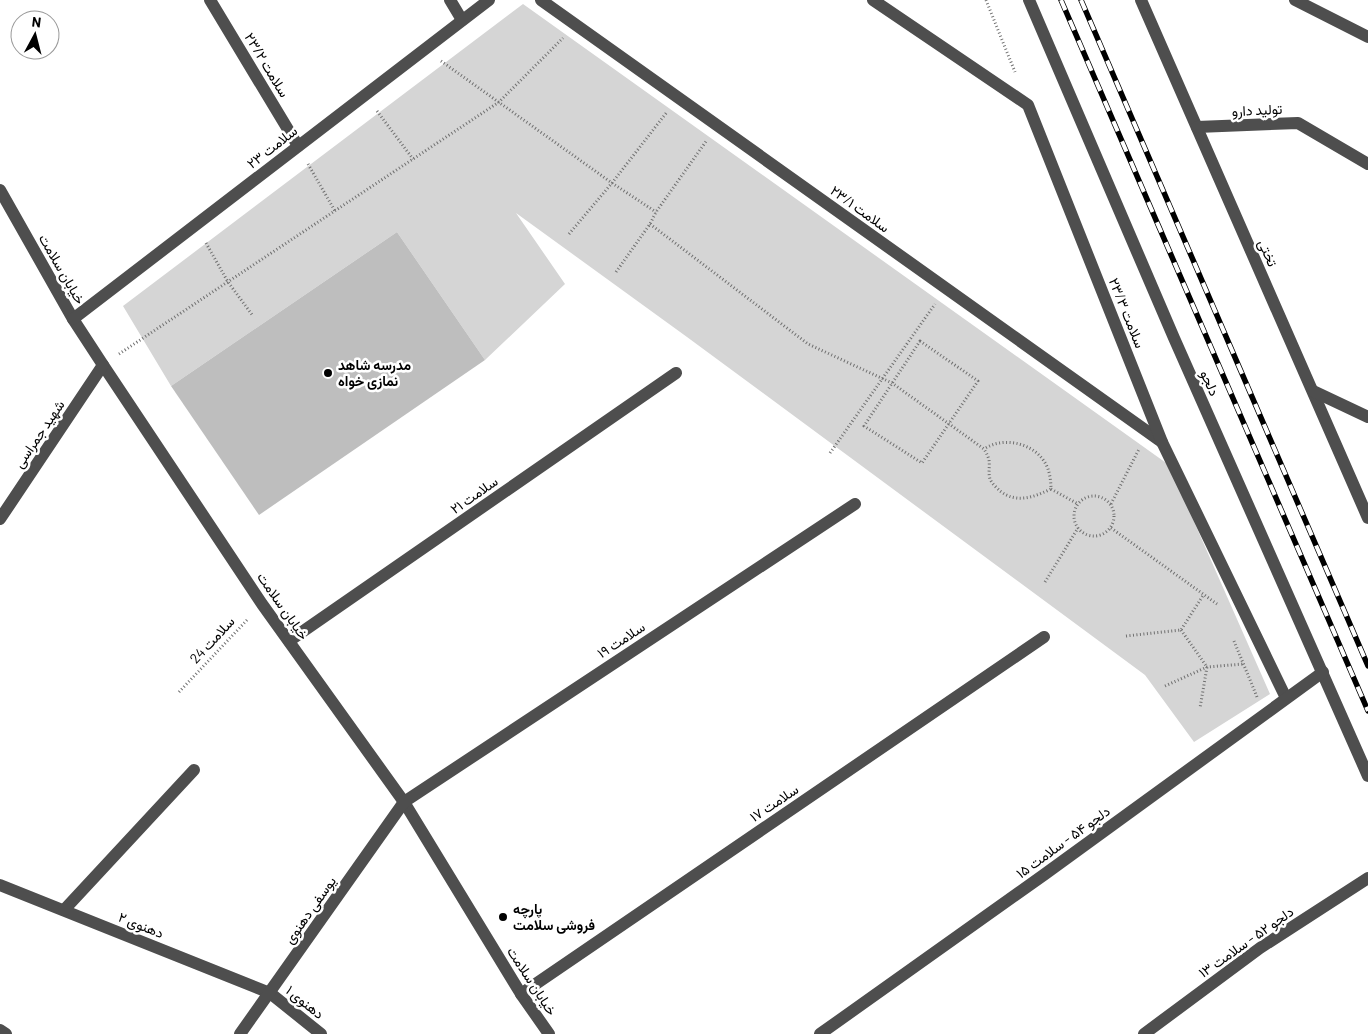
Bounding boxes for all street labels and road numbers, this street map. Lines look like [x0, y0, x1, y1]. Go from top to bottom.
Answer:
street label: سلامت ۲۳/۲ [242, 29, 293, 100]
street label: تولید دارو [1231, 100, 1283, 120]
street label: سلامت ۲۳ [243, 122, 300, 172]
street label: سلامت ۲۳/۱ [827, 181, 893, 236]
street label: خیابان سلامت [35, 231, 89, 307]
street label: تختی [1254, 237, 1282, 269]
street label: سلامت ۲۳/۳ [1106, 275, 1149, 350]
street label: دلجو [1196, 367, 1224, 399]
street label: شهید جمراسی [10, 396, 68, 472]
street label: سلامت ۲۱ [447, 472, 501, 517]
street label: خیابان سلامت [253, 569, 313, 643]
street label: سلامت 24 [186, 613, 238, 667]
street label: سلامت ۱۹ [594, 618, 648, 661]
street label: سلامت ۱۷ [746, 780, 801, 825]
street label: دلجو ۵۴ - سلامت ۱۵ [1012, 802, 1114, 882]
street label: یوسفی دهنوی [280, 873, 340, 947]
street label: دلجو ۵۲ - سلامت ۱۳ [1195, 902, 1297, 982]
street label: دهنوی ۲ [116, 908, 167, 942]
street label: خیابان سلامت [503, 943, 561, 1019]
street label: دهنوی ۱ [282, 981, 328, 1023]

